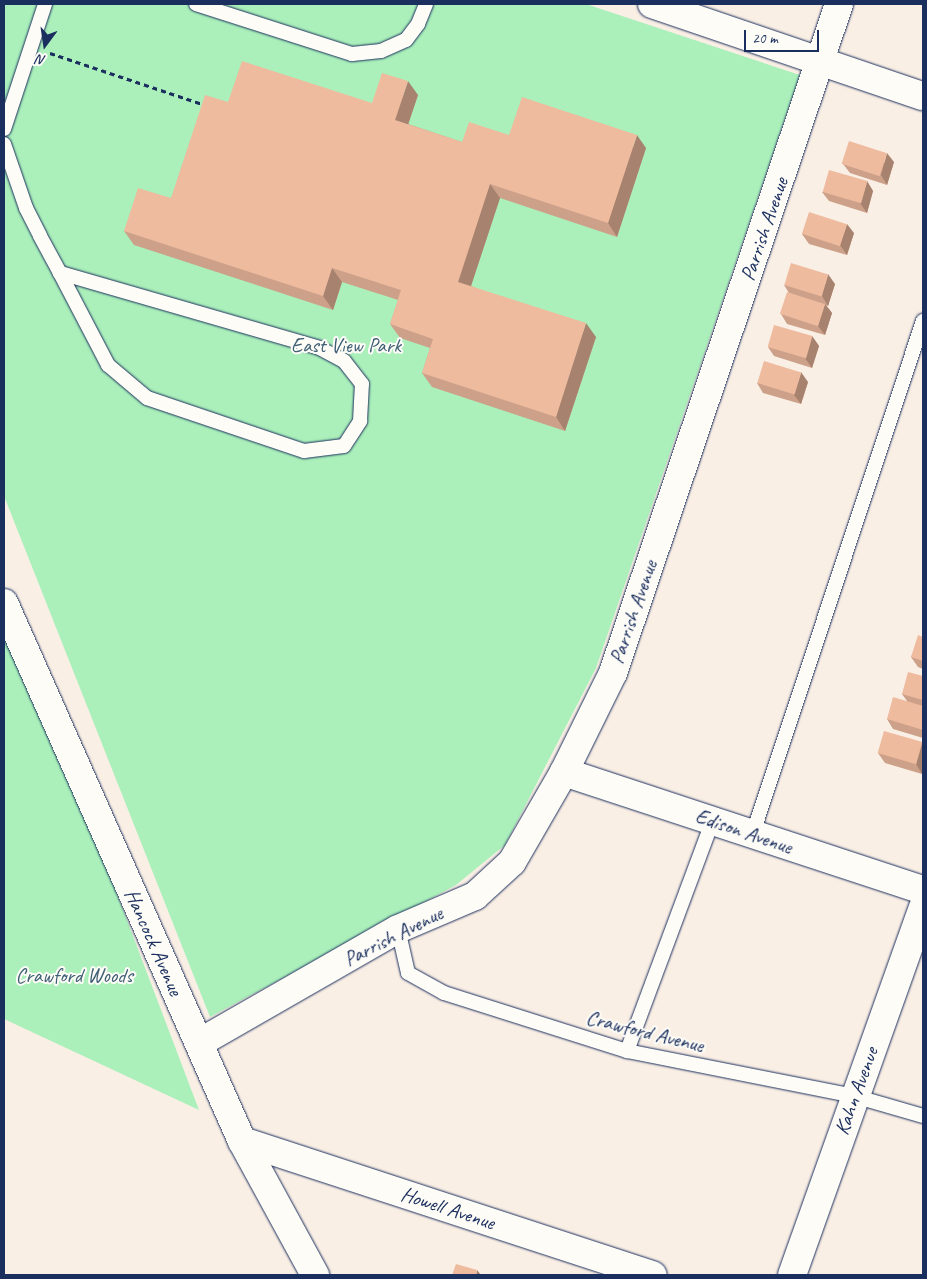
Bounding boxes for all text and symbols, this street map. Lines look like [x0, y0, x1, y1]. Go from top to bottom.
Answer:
north arrow [20, 20, 70, 70]
scale bar [747, 20, 822, 52]
text: 20 m [752, 29, 778, 48]
text: N [35, 51, 48, 69]
street label: Parrish Avenue [735, 174, 793, 284]
park label: East View Park [291, 332, 401, 358]
street label: Parrish Avenue [604, 557, 662, 667]
street label: Edison Avenue [692, 803, 796, 859]
street label: Hancock Avenue [119, 885, 189, 999]
street label: Parrish Avenue [339, 900, 447, 972]
park label: Crawford Woods [15, 962, 133, 988]
street label: Crawford Avenue [584, 1004, 706, 1058]
street label: Kahn Avenue [829, 1044, 883, 1138]
street label: Howell Avenue [398, 1181, 498, 1235]

